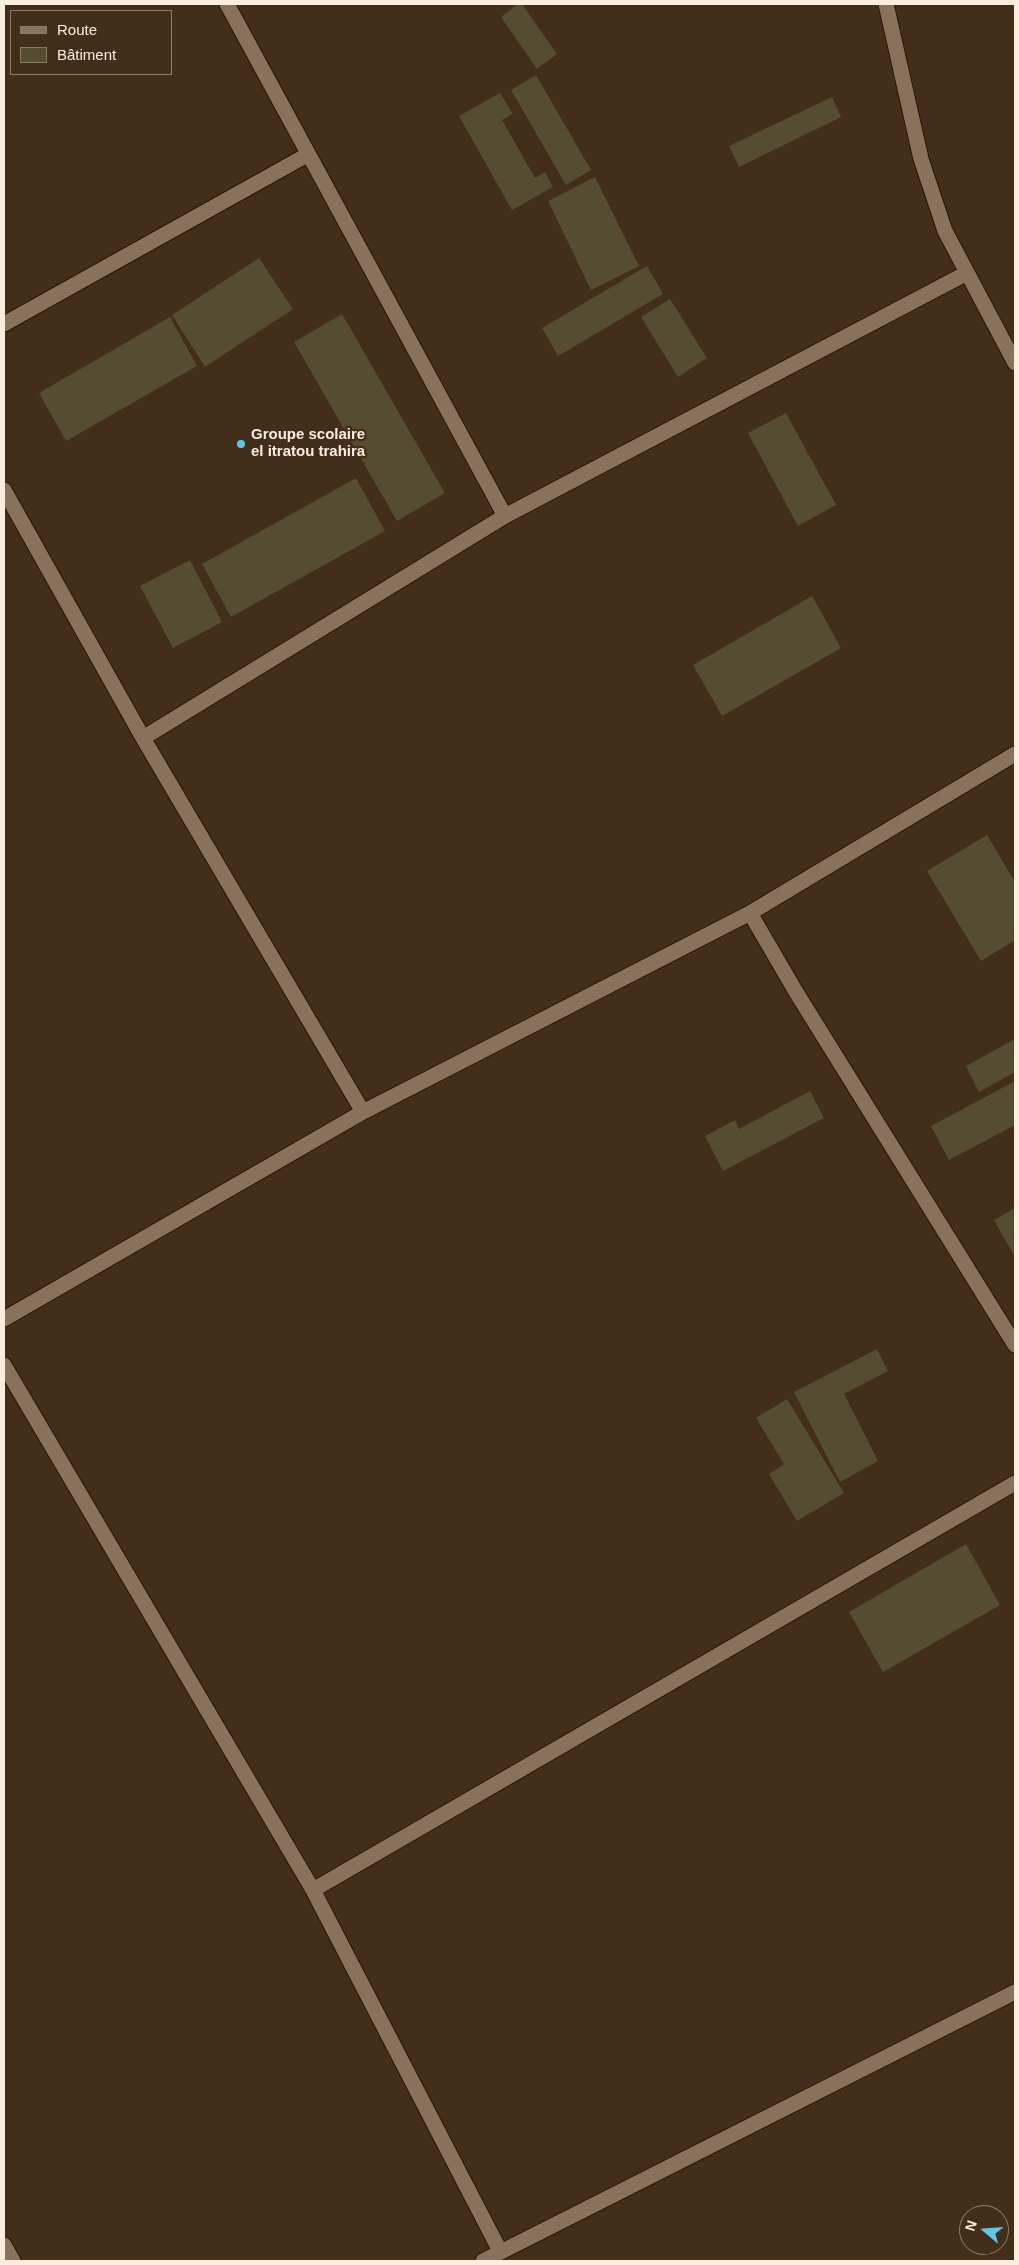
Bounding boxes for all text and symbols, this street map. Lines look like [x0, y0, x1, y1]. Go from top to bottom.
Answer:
legend [10, 10, 172, 75]
text: Route [57, 21, 97, 38]
text: Bâtiment [57, 46, 116, 63]
place label: Groupe scolaire el itratou trahira [251, 426, 365, 461]
marker: Groupe scolaire el itratou trahira [235, 438, 247, 450]
north arrow [959, 2205, 1009, 2255]
text: N [962, 2218, 980, 2233]

